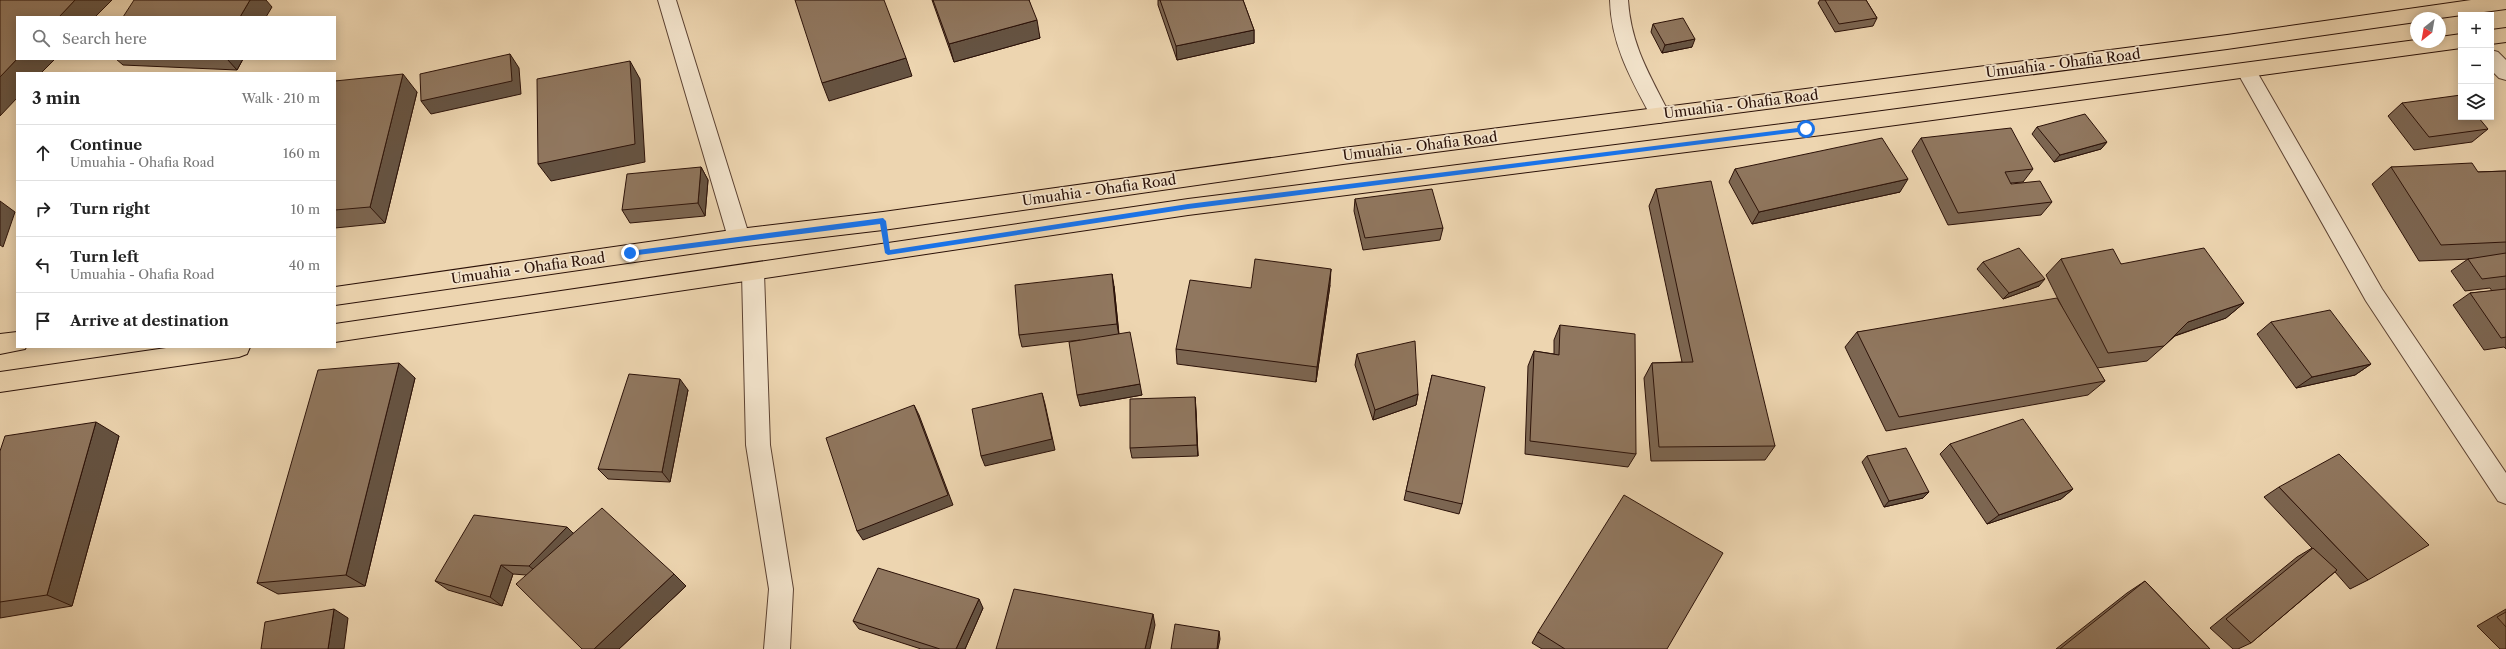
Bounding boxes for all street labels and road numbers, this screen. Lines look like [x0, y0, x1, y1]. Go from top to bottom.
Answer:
street label: Umuahia - Ohafia Road [1985, 45, 2142, 81]
street label: Umuahia - Ohafia Road [1663, 86, 1820, 122]
street label: Umuahia - Ohafia Road [1342, 128, 1499, 164]
street label: Umuahia - Ohafia Road [1021, 170, 1178, 210]
street label: Umuahia - Ohafia Road [450, 248, 607, 288]

